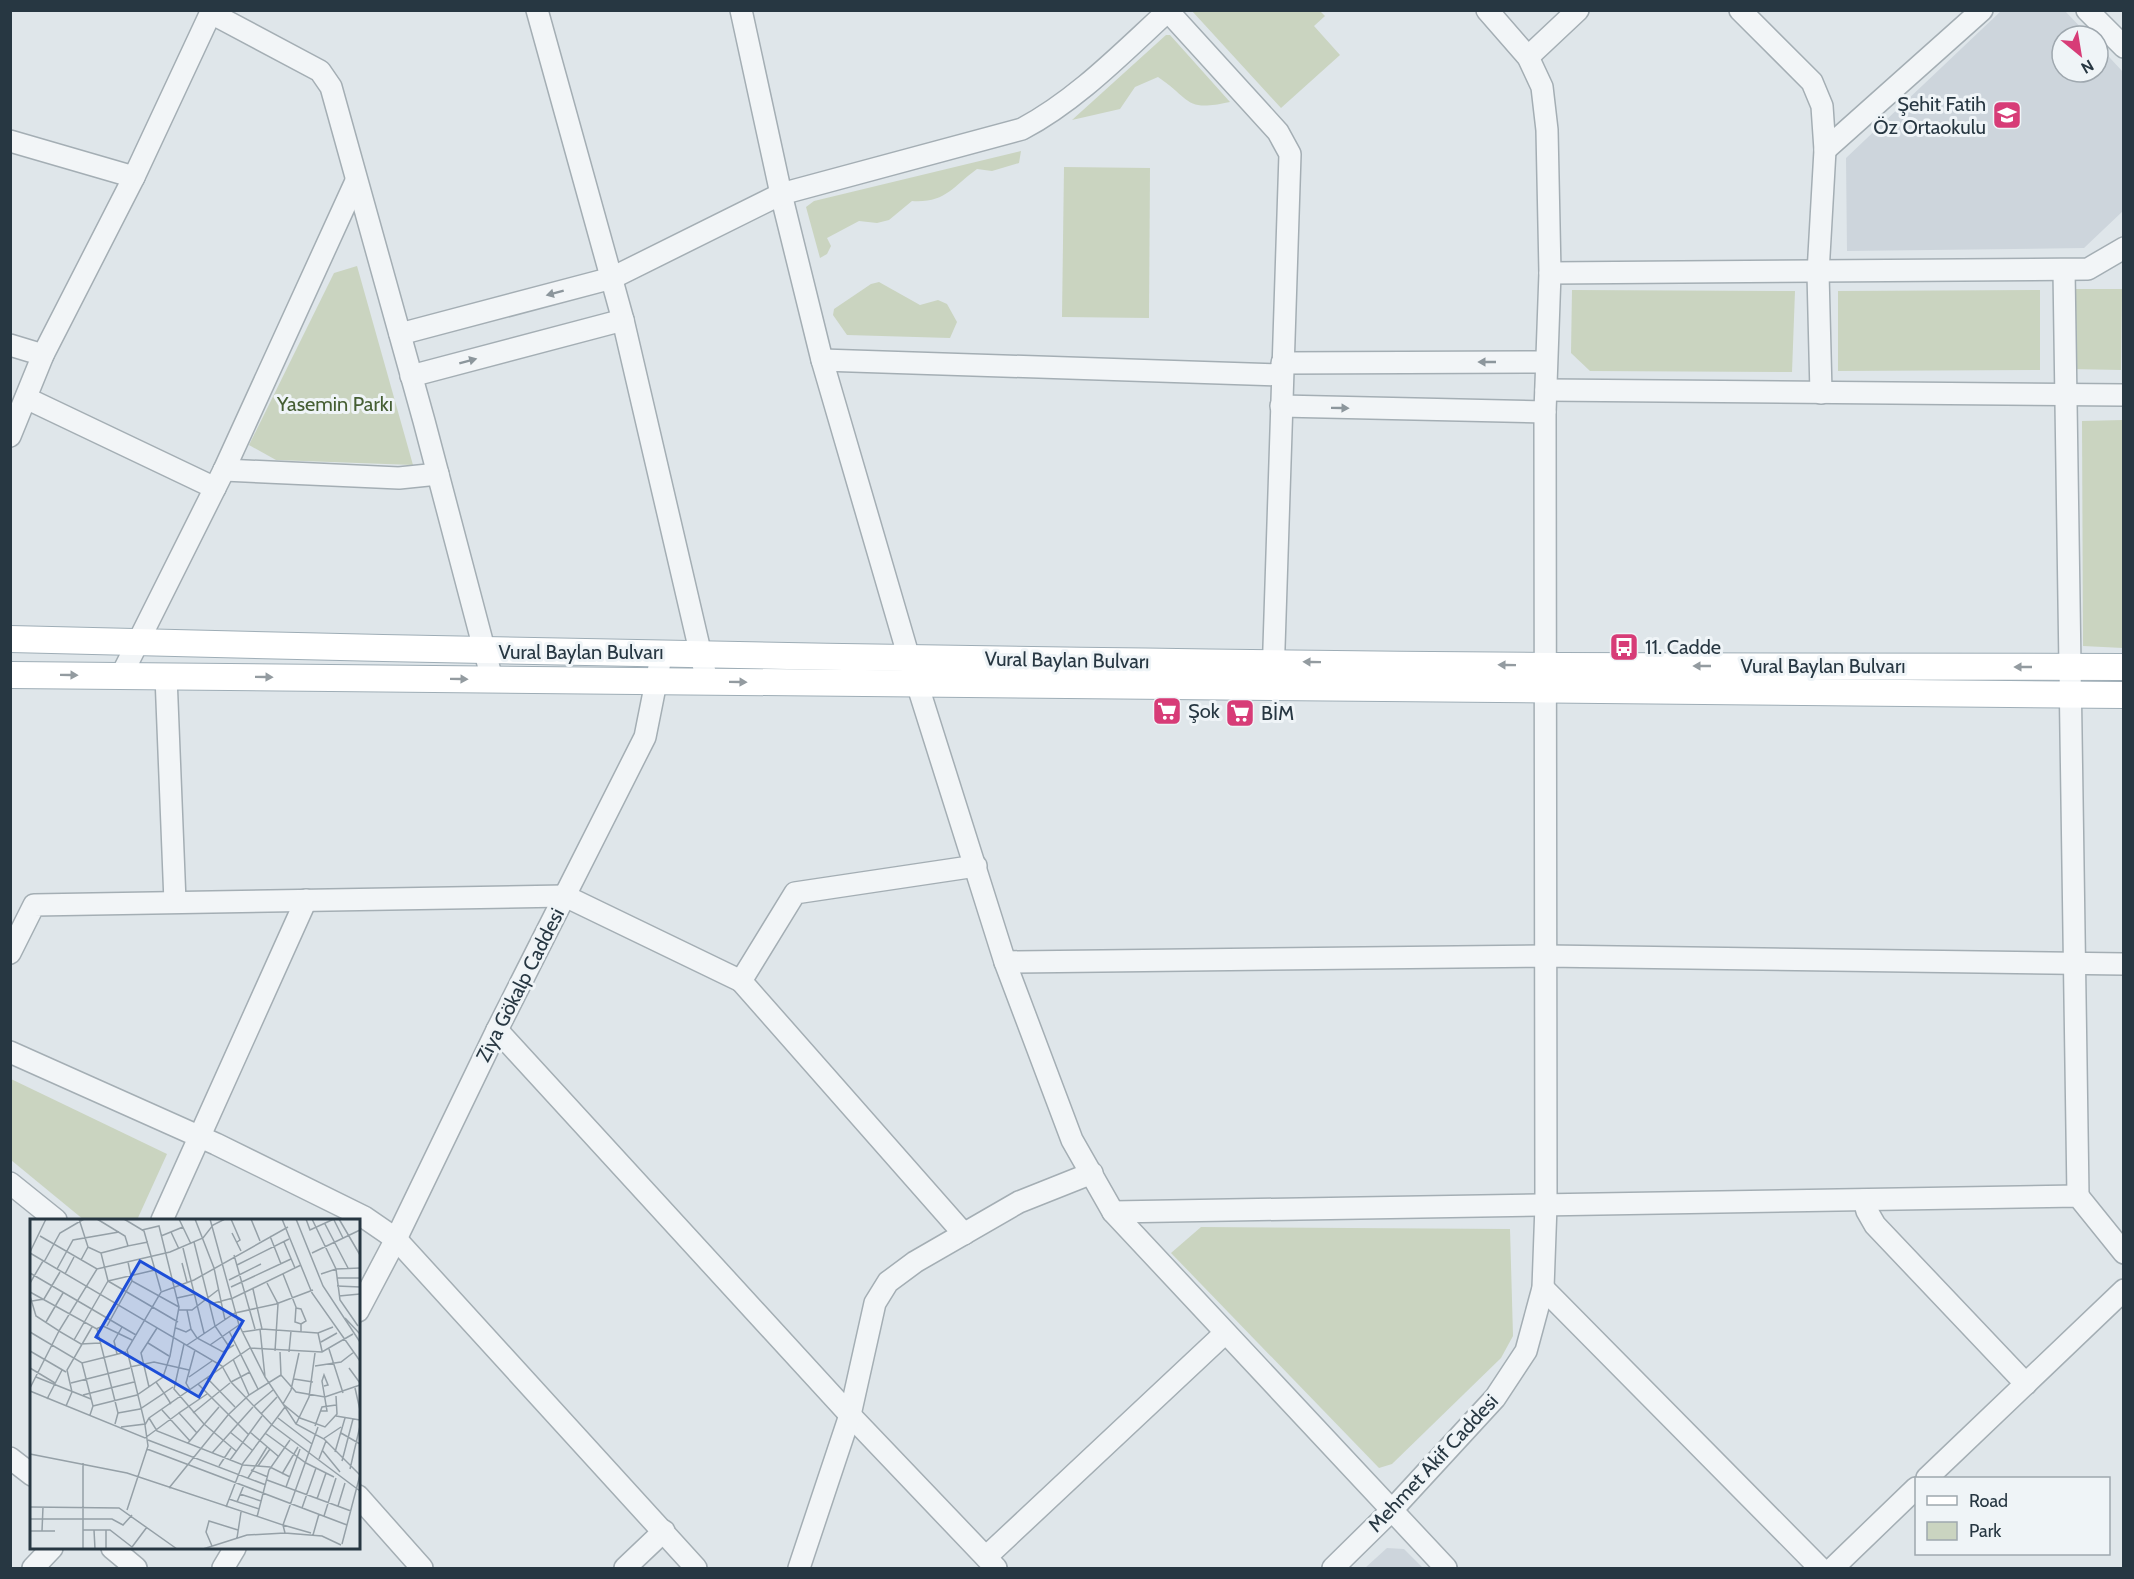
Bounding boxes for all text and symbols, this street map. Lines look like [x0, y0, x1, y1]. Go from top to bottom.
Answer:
north arrow [2050, 24, 2110, 84]
text: N [2078, 56, 2097, 78]
place label: Şehit Fatih Öz Ortaokulu [1873, 92, 1986, 139]
school or university icon: Şehit Fatih Öz Ortaokulu [1991, 99, 2023, 131]
one-way arrow [546, 289, 564, 298]
one-way arrow [459, 356, 477, 366]
one-way arrow [1478, 357, 1497, 367]
park label: Yasemin Parkı [276, 392, 393, 416]
one-way arrow [1330, 403, 1349, 412]
bus stop icon: 11. Cadde [1608, 631, 1640, 663]
place label: 11. Cadde [1645, 635, 1721, 659]
street label: Vural Baylan Bulvarı [499, 640, 663, 664]
street label: Vural Baylan Bulvarı [984, 647, 1150, 673]
street label: Vural Baylan Bulvarı [1741, 654, 1905, 678]
one-way arrow [1303, 658, 1322, 667]
one-way arrow [1498, 660, 1517, 670]
one-way arrow [1693, 661, 1712, 671]
one-way arrow [2014, 662, 2033, 672]
one-way arrow [59, 670, 78, 680]
one-way arrow [254, 672, 273, 682]
one-way arrow [449, 674, 468, 684]
one-way arrow [728, 677, 747, 686]
supermarket icon: Şok [1151, 695, 1183, 727]
supermarket icon: BİM [1224, 697, 1256, 729]
place label: Şok [1188, 699, 1220, 723]
place label: BİM [1261, 701, 1294, 725]
street label: Ziya Gökalp Caddesi [471, 904, 569, 1066]
inset map [30, 1219, 360, 1549]
street label: Mehmet Akif Caddesi [1363, 1389, 1503, 1537]
legend [1915, 1477, 2110, 1555]
text: Road [1969, 1490, 2008, 1512]
text: Park [1969, 1520, 2002, 1542]

